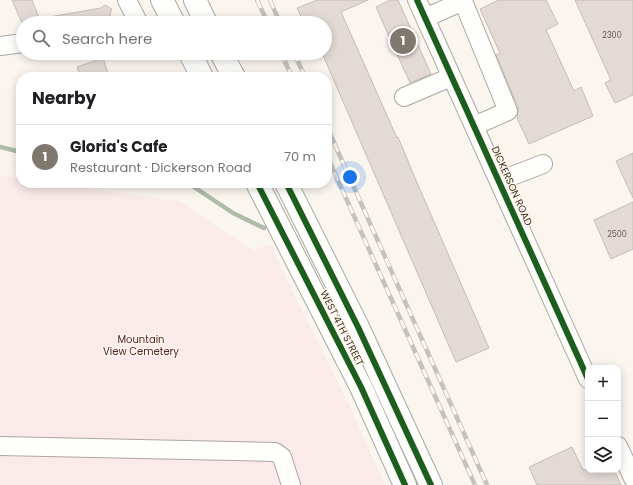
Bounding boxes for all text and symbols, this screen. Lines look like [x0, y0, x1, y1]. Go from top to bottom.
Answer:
search box [16, 16, 332, 60]
pin: 1 [390, 26, 416, 56]
icon: search [30, 27, 52, 49]
text: Search here [62, 28, 152, 49]
house number: 2300 [602, 30, 622, 41]
text: Nearby [32, 86, 96, 110]
text: Gloria's Cafe [70, 136, 168, 157]
street label: DICKERSON ROAD [488, 144, 536, 228]
text: 1 [43, 147, 47, 166]
text: 70 m [284, 147, 316, 166]
text: Restaurant · Dickerson Road [70, 158, 252, 177]
your location [340, 167, 360, 187]
house number: 2500 [607, 229, 627, 240]
street label: WEST 4TH STREET [316, 288, 368, 369]
park label: Mountain View Cemetery [103, 332, 179, 359]
map controls [585, 365, 621, 473]
button: + [585, 365, 621, 401]
button: − [585, 401, 621, 437]
button: layers [585, 437, 621, 473]

